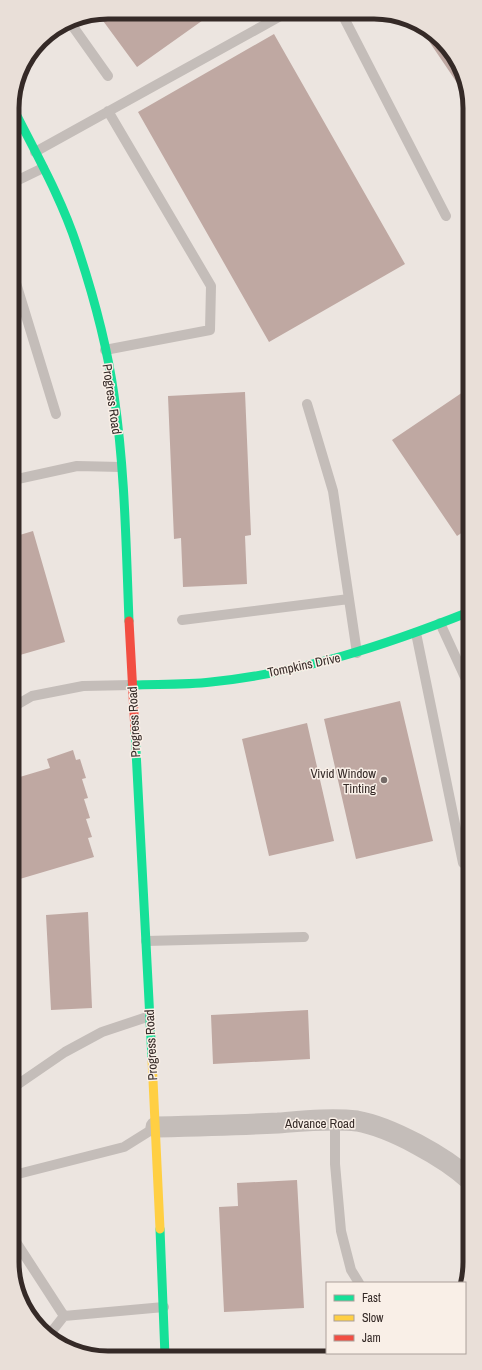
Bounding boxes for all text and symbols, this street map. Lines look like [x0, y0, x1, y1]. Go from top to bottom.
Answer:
street label: Progress Road [99, 363, 125, 435]
street label: Tompkins Drive [266, 649, 342, 681]
street label: Progress Road [124, 686, 144, 758]
place label: Vivid Window Tinting [310, 765, 376, 797]
marker: Vivid Window Tinting [379, 775, 389, 785]
street label: Progress Road [141, 1009, 161, 1081]
street label: Advance Road [284, 1115, 355, 1132]
legend [326, 1282, 466, 1354]
text: Fast [362, 1290, 381, 1306]
text: Slow [362, 1310, 384, 1326]
text: Jam [362, 1330, 381, 1346]

